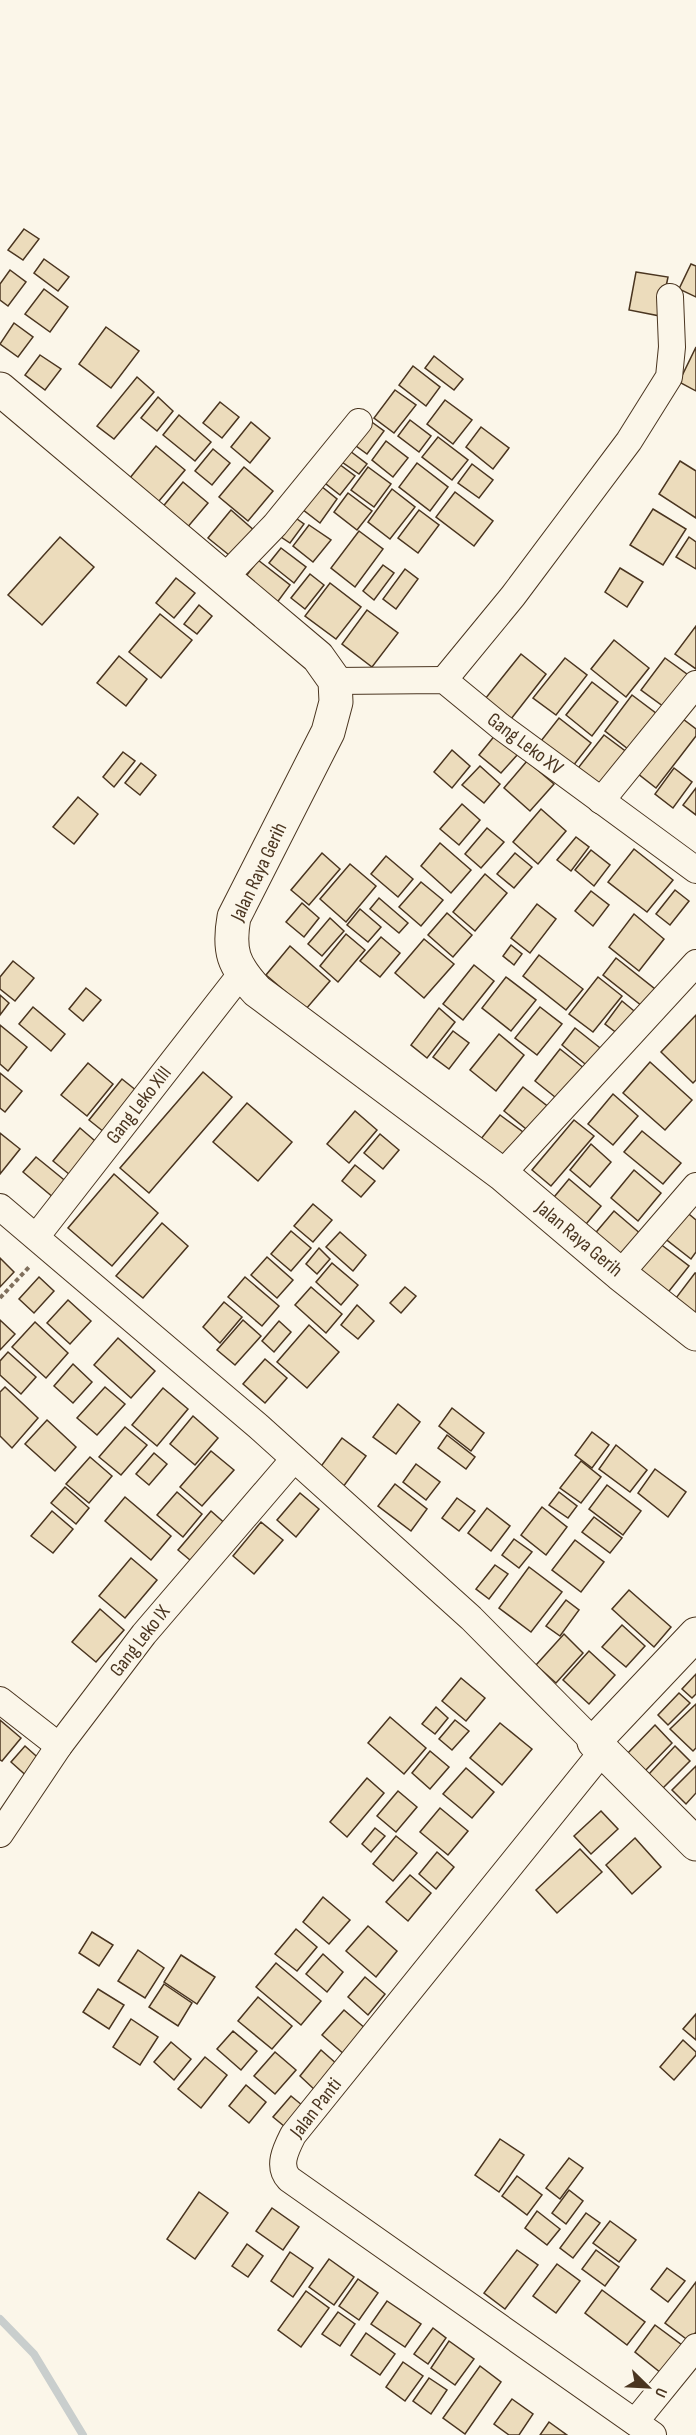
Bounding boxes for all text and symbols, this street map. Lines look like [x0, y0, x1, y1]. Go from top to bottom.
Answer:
street label: Gang Leko XV [482, 708, 568, 780]
street label: Jalan Raya Gerih [225, 819, 292, 926]
street label: Gang Leko XIII [101, 1061, 177, 1149]
street label: Jalan Raya Gerih [530, 1195, 627, 1282]
street label: Gang Leko IX [105, 1600, 176, 1681]
street label: Jalan Panti [285, 2073, 347, 2144]
north arrow [618, 2357, 678, 2417]
text: U [650, 2385, 671, 2400]

